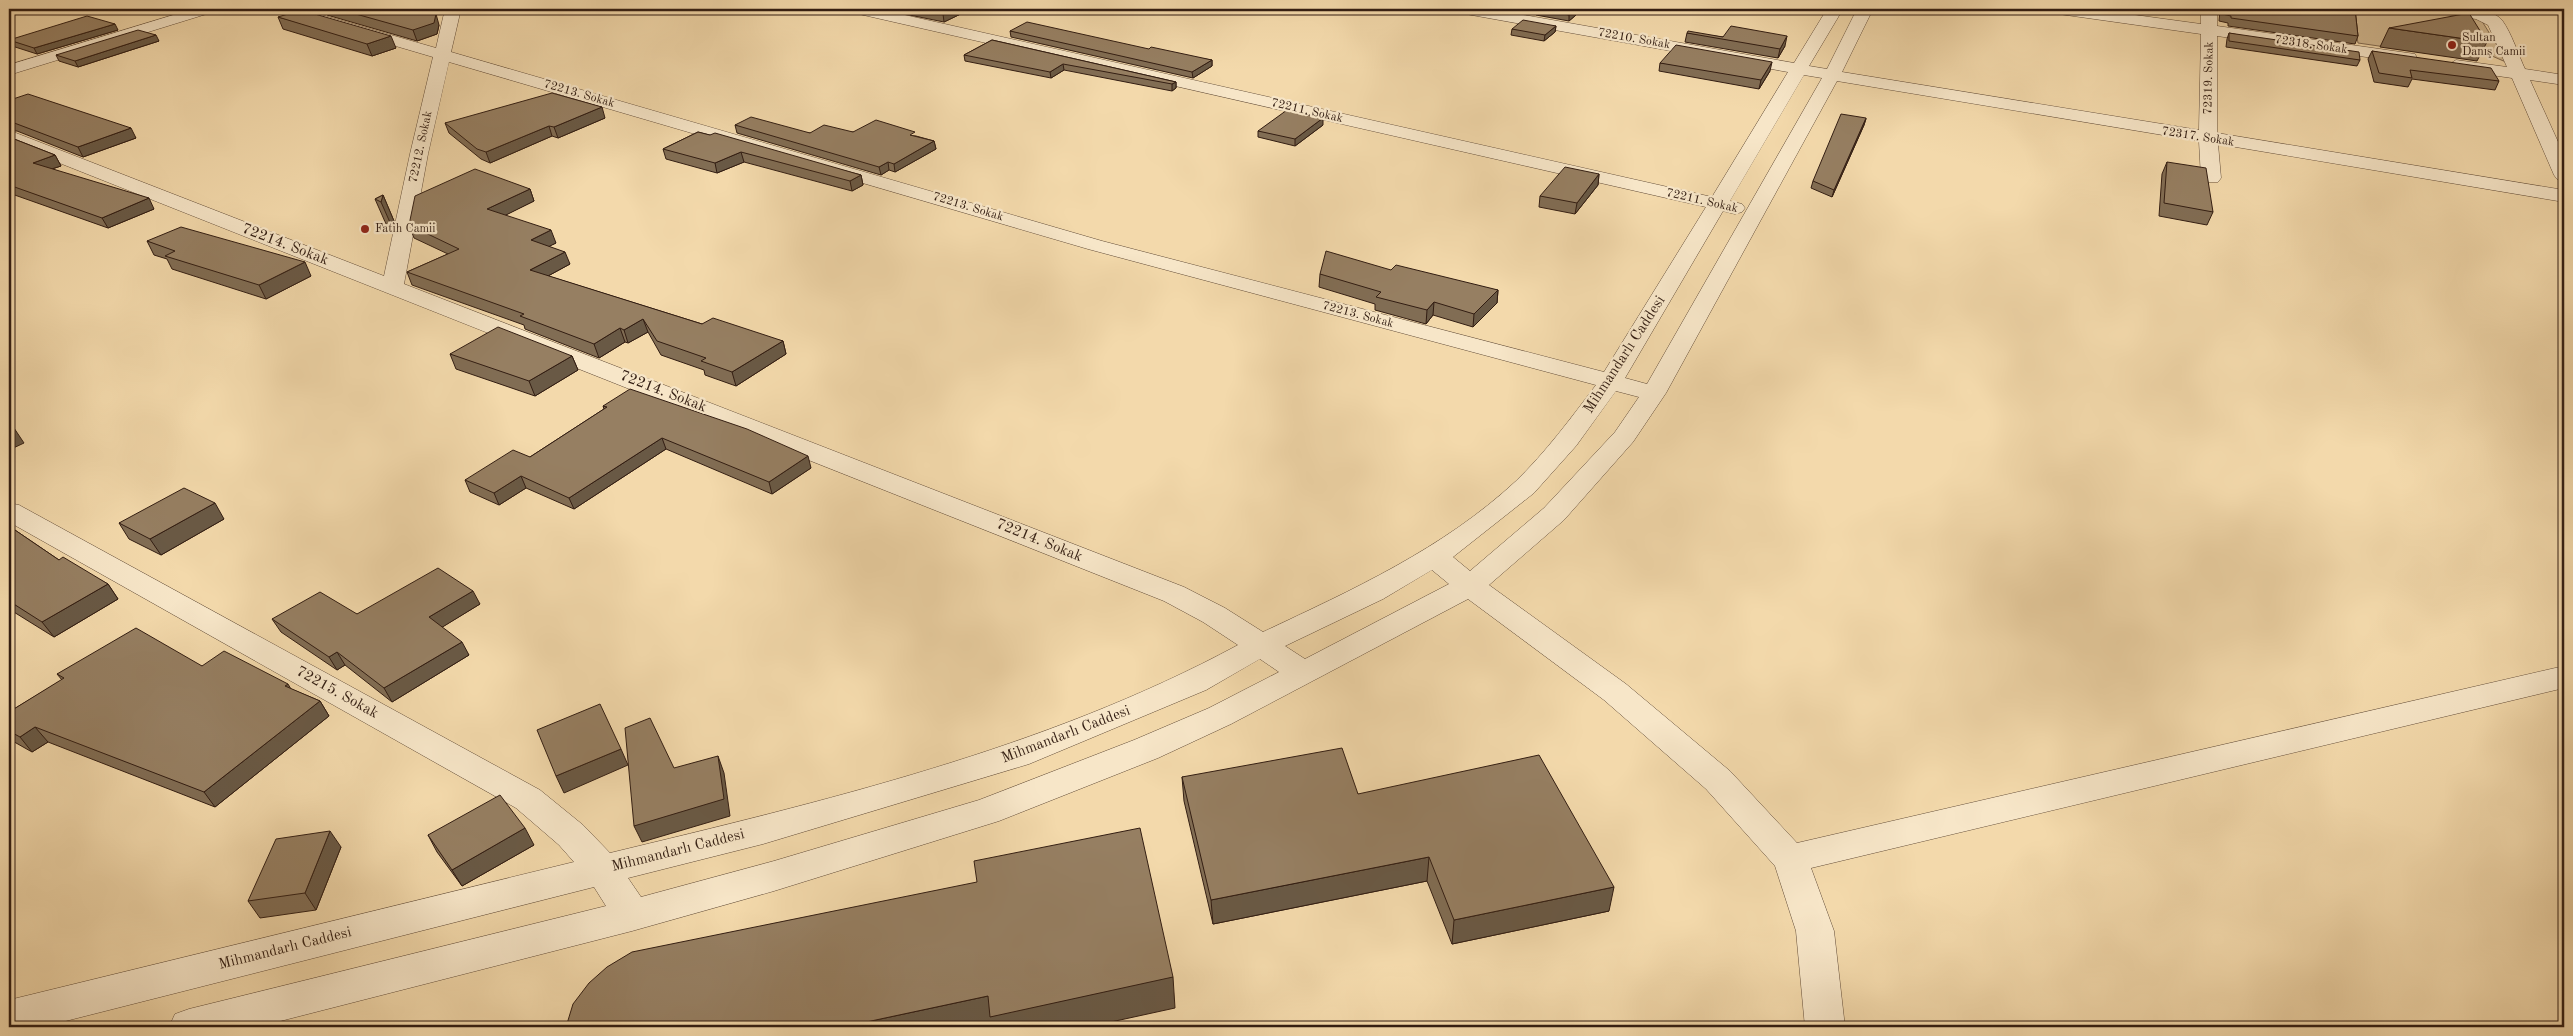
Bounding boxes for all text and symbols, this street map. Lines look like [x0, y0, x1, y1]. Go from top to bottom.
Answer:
street label: 72210. Sokak [1597, 27, 1671, 51]
place label: Sultan Danış Camii [2462, 32, 2526, 58]
street label: 72318. Sokak [2274, 34, 2348, 56]
marker: Sultan Danış Camii [2446, 39, 2458, 51]
street label: 72319. Sokak [2202, 41, 2216, 115]
street label: 72213. Sokak [542, 78, 616, 110]
street label: 72211. Sokak [1270, 97, 1344, 125]
street label: 72212. Sokak [408, 110, 434, 184]
street label: 72317. Sokak [2161, 125, 2235, 149]
street label: 72211. Sokak [1665, 187, 1739, 215]
street label: 72213. Sokak [931, 191, 1005, 223]
street label: 72214. Sokak [240, 222, 331, 268]
marker: Fatih Camii [359, 223, 371, 235]
place label: Fatih Camii [375, 223, 436, 235]
street label: Mihmandarlı Caddesi [1582, 294, 1668, 416]
street label: 72213. Sokak [1321, 300, 1395, 330]
street label: 72214. Sokak [618, 369, 709, 415]
street label: 72214. Sokak [994, 517, 1084, 565]
street label: 72215. Sokak [293, 664, 381, 722]
street label: Mihmandarlı Caddesi [1000, 704, 1132, 766]
street label: Mihmandarlı Caddesi [610, 827, 746, 875]
street label: Mihmandarlı Caddesi [217, 925, 353, 973]

